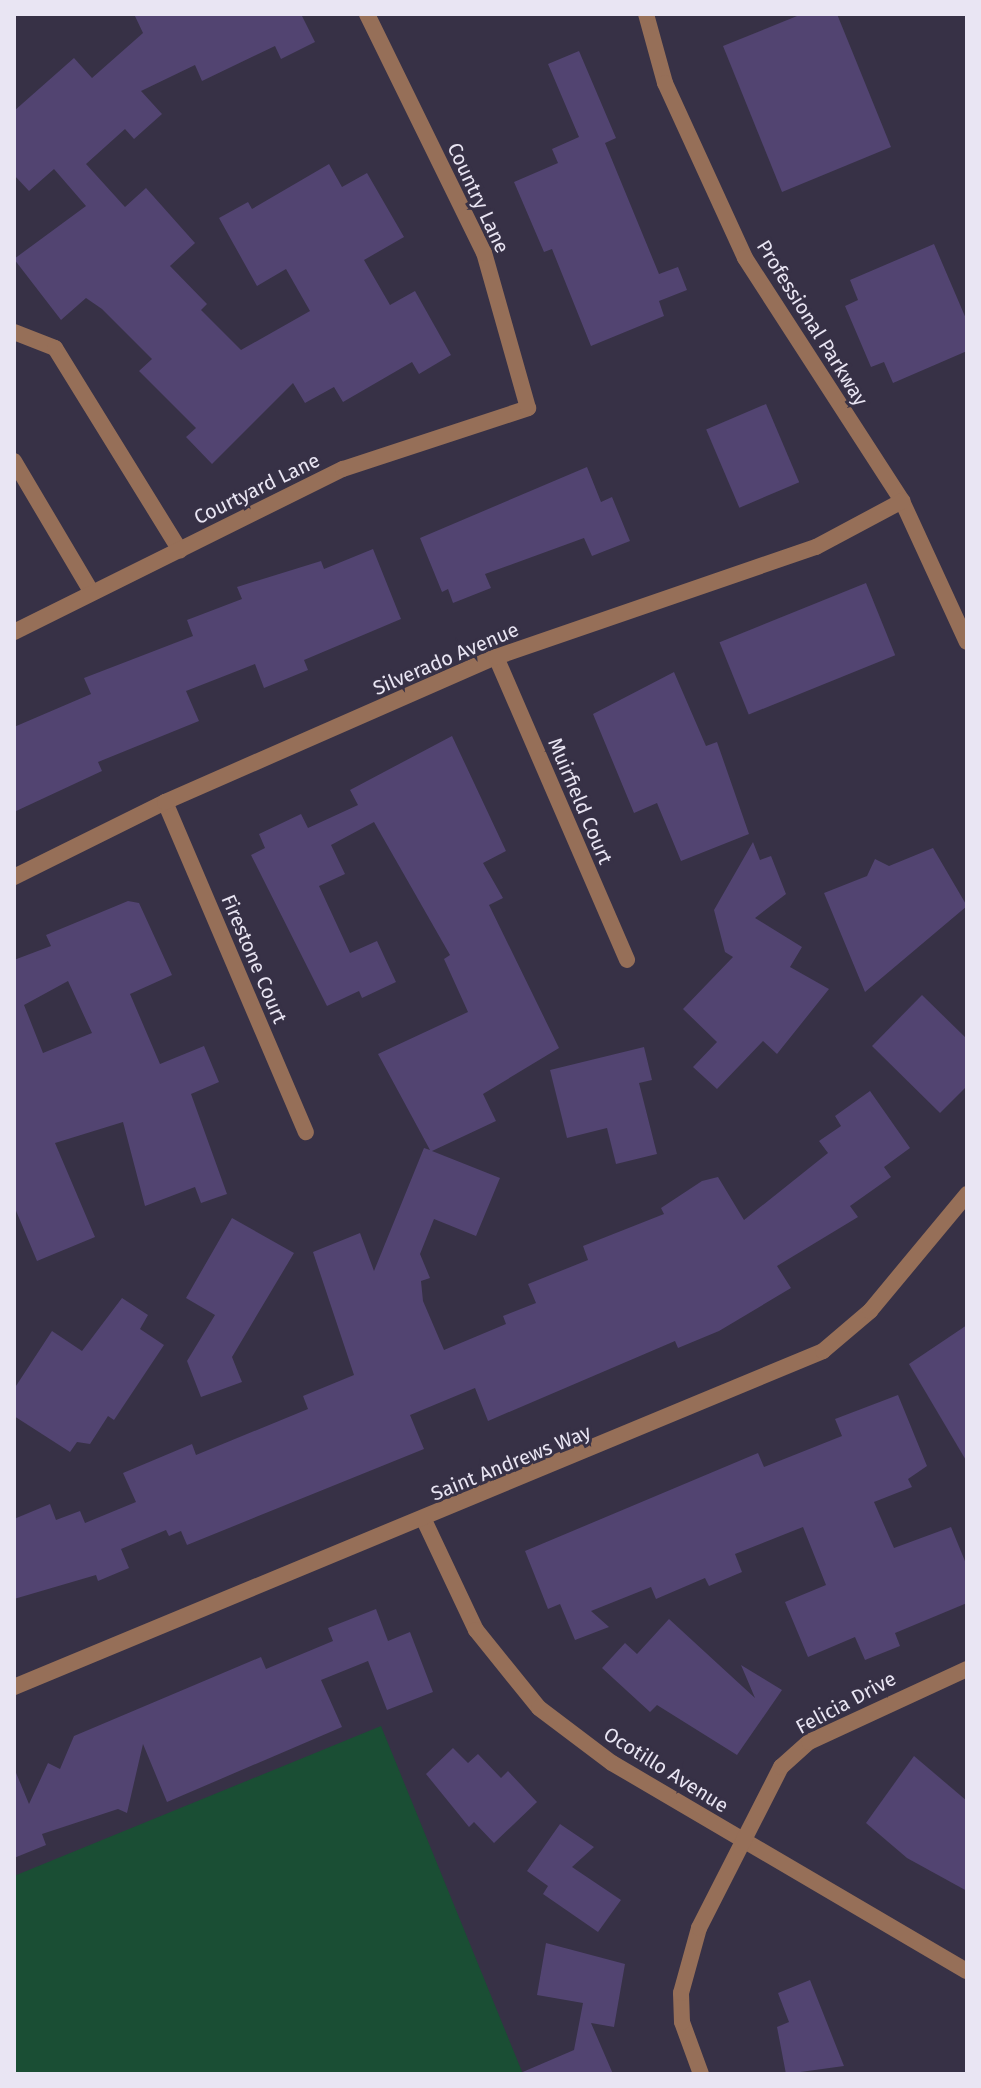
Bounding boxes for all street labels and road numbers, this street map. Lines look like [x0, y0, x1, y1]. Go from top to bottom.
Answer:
street label: Country Lane [442, 139, 514, 257]
street label: Professional Parkway [751, 236, 873, 410]
street label: Courtyard Lane [190, 448, 324, 530]
street label: Silverado Avenue [369, 617, 523, 701]
street label: Muirfield Court [543, 734, 617, 868]
street label: Firestone Court [216, 891, 292, 1027]
street label: Saint Andrews Way [428, 1420, 594, 1506]
street label: Felicia Drive [792, 1667, 900, 1739]
street label: Ocotillo Avenue [599, 1722, 733, 1818]

